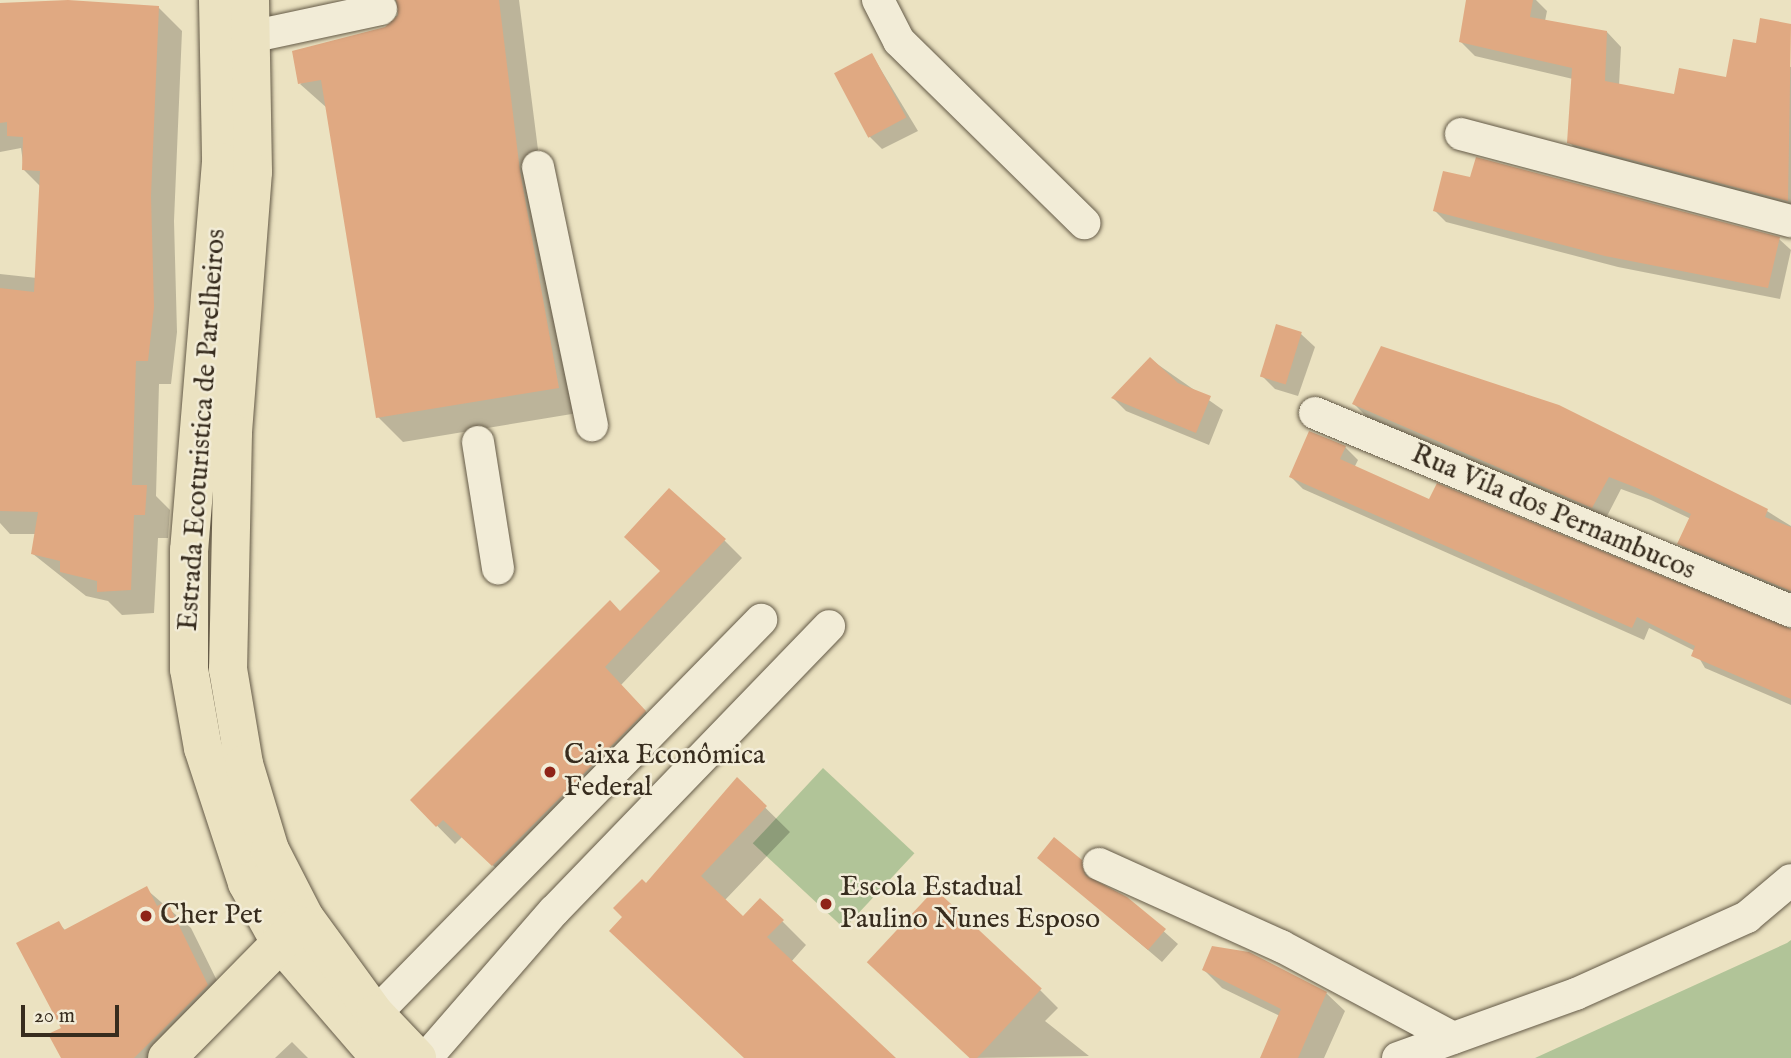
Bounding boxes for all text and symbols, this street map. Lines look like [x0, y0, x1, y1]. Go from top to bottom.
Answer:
street label: Estrada Ecoturistica de Parelheiros [172, 228, 234, 632]
street label: Rua Vila dos Pernambucos [1406, 438, 1700, 588]
place label: Caixa Econômica Federal [564, 739, 765, 805]
marker: Caixa Econômica Federal [542, 764, 558, 780]
place label: Escola Estadual Paulino Nunes Esposo [840, 871, 1100, 937]
marker: Escola Estadual Paulino Nunes Esposo [818, 896, 834, 912]
place label: Cher Pet [160, 899, 262, 933]
marker: Cher Pet [138, 908, 154, 924]
scale bar [24, 992, 122, 1036]
text: 20 m [34, 1003, 75, 1030]

